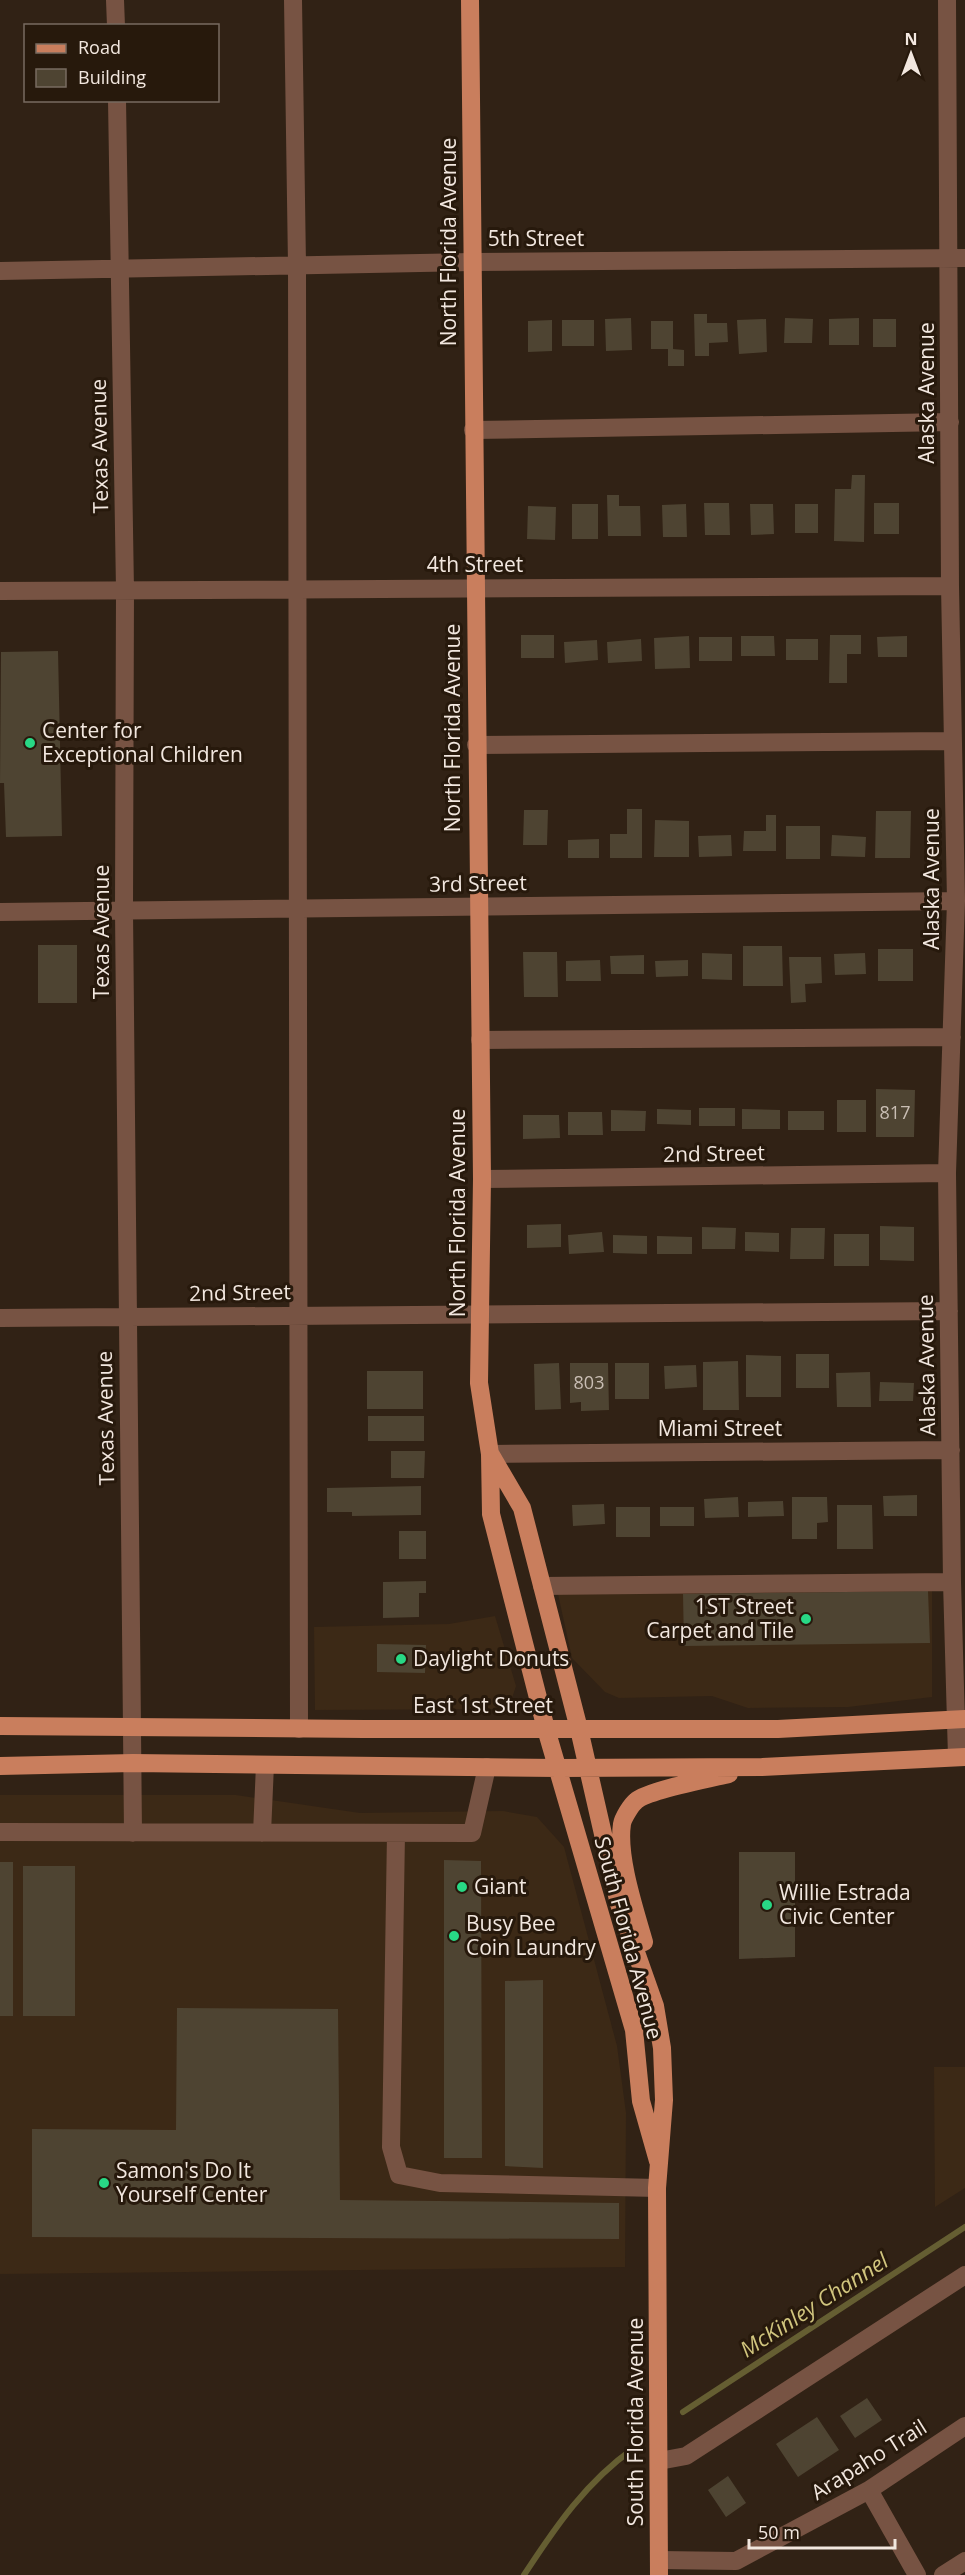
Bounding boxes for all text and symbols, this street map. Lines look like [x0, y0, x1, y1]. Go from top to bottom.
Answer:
legend [24, 24, 219, 102]
north arrow [881, 24, 941, 84]
text: N [904, 28, 918, 50]
text: Road [78, 35, 121, 59]
text: Building [78, 65, 146, 89]
street label: North Florida Avenue [434, 138, 462, 346]
street label: 5th Street [488, 224, 584, 252]
street label: Alaska Avenue [912, 322, 940, 464]
street label: Texas Avenue [84, 378, 114, 514]
street label: 4th Street [427, 550, 523, 578]
street label: North Florida Avenue [438, 624, 466, 832]
place label: Center for Exceptional Children [42, 716, 243, 768]
marker: Center for Exceptional Children [23, 736, 37, 750]
street label: Alaska Avenue [917, 808, 945, 950]
street label: Texas Avenue [87, 865, 115, 999]
street label: 3rd Street [429, 868, 527, 898]
house number: 817 [880, 1100, 910, 1124]
street label: North Florida Avenue [443, 1109, 471, 1317]
street label: 2nd Street [663, 1138, 765, 1168]
street label: 2nd Street [189, 1277, 291, 1307]
street label: Alaska Avenue [911, 1294, 941, 1436]
street label: Texas Avenue [90, 1350, 120, 1486]
house number: 803 [574, 1370, 604, 1394]
street label: Miami Street [658, 1414, 782, 1442]
place label: 1ST Street Carpet and Tile [646, 1592, 794, 1644]
marker: 1ST Street Carpet and Tile [799, 1612, 813, 1626]
place label: Daylight Donuts [413, 1644, 569, 1672]
marker: Daylight Donuts [394, 1652, 408, 1666]
street label: East 1st Street [413, 1691, 553, 1719]
street label: South Florida Avenue [588, 1833, 669, 2042]
place label: Giant [474, 1872, 527, 1900]
place label: Willie Estrada Civic Center [779, 1878, 911, 1930]
marker: Giant [455, 1880, 469, 1894]
marker: Willie Estrada Civic Center [760, 1898, 774, 1912]
place label: Busy Bee Coin Laundry [466, 1909, 596, 1961]
marker: Busy Bee Coin Laundry [447, 1929, 461, 1943]
place label: Samon's Do It Yourself Center [116, 2156, 268, 2208]
marker: Samon's Do It Yourself Center [97, 2176, 111, 2190]
water label: McKinley Channel [733, 2245, 894, 2363]
street label: South Florida Avenue [621, 2318, 649, 2526]
street label: Arapaho Trail [805, 2412, 932, 2506]
scale bar [749, 2512, 894, 2550]
text: 50 m [758, 2520, 800, 2544]

